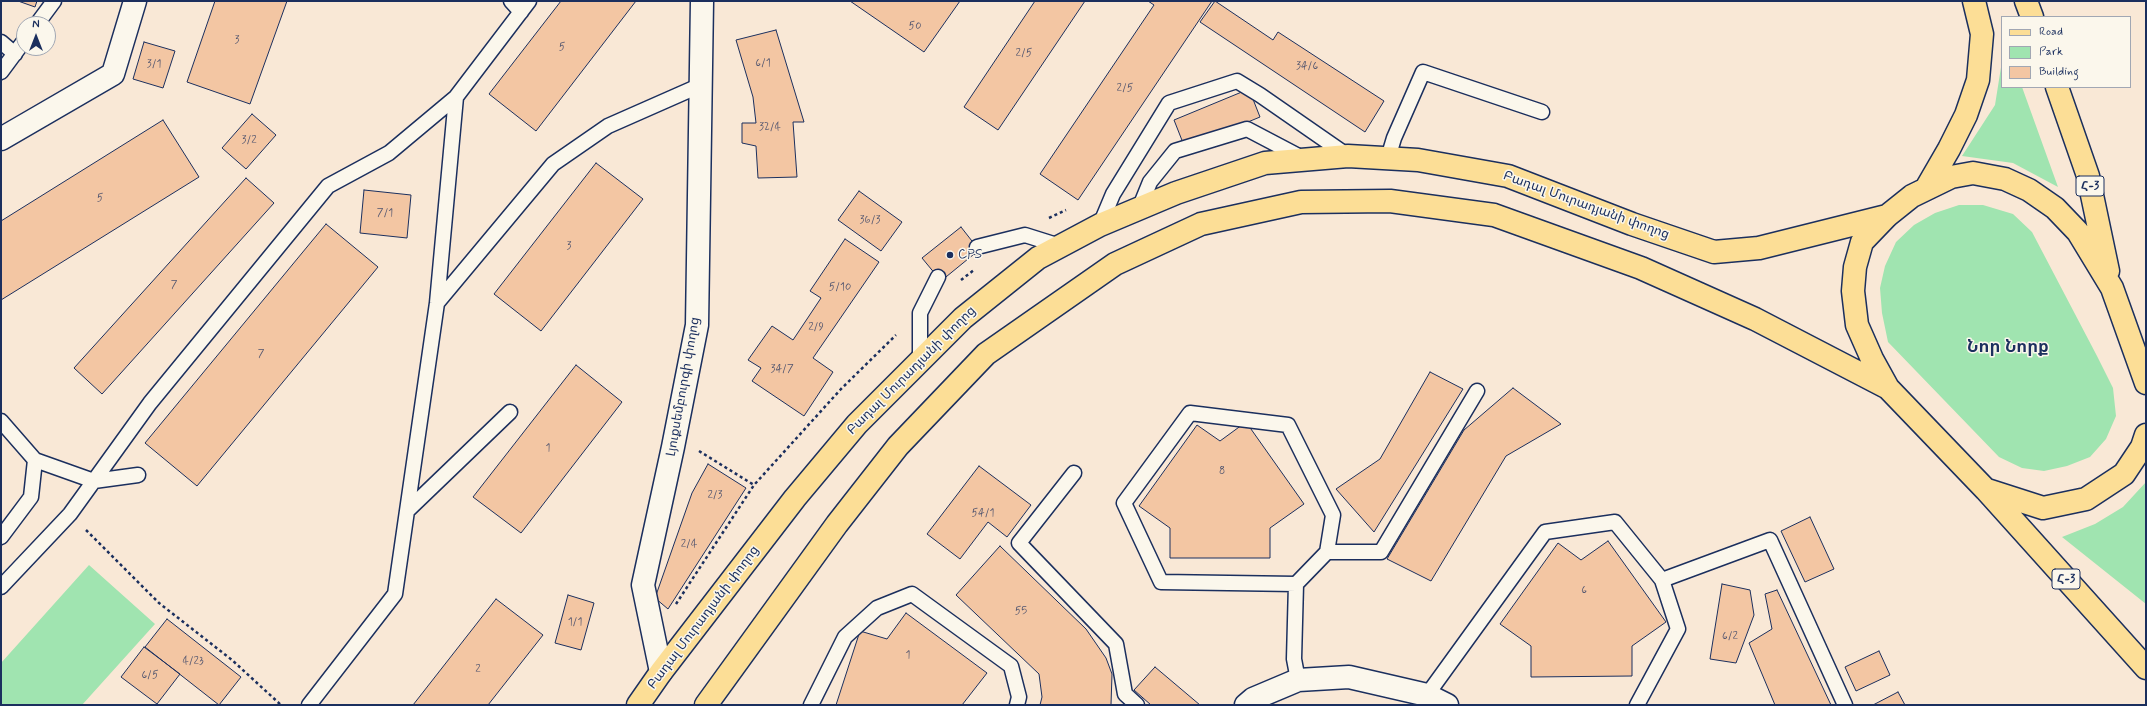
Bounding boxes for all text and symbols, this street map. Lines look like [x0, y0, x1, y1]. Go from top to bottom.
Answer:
north arrow [16, 16, 56, 56]
legend [2001, 16, 2131, 88]
text: N [32, 18, 40, 32]
house number: 50 [909, 20, 921, 34]
text: Road [2039, 24, 2063, 40]
house number: 3 [235, 34, 239, 48]
house number: 5 [559, 41, 565, 55]
text: Park [2039, 44, 2063, 60]
house number: 2/5 [1016, 47, 1032, 61]
house number: 6/1 [755, 57, 771, 71]
house number: 3/1 [147, 58, 161, 72]
house number: 34/6 [1296, 60, 1318, 74]
text: Building [2039, 64, 2079, 80]
house number: 2/5 [1117, 82, 1133, 96]
house number: 32/4 [759, 121, 781, 135]
house number: 3/2 [241, 134, 257, 148]
street label: Բադալ Մուրադյանի փողոց [1501, 169, 1671, 243]
road number: Հ-3 [2076, 176, 2104, 196]
house number: 5 [97, 192, 103, 206]
house number: 7/1 [377, 207, 393, 221]
house number: 36/3 [860, 214, 880, 228]
house number: 3 [567, 240, 571, 254]
place label: CPS [958, 247, 982, 263]
marker: CPS [945, 250, 955, 260]
house number: 7 [171, 279, 177, 293]
house number: 5/10 [829, 281, 851, 295]
street label: Բադալ Մուրադյանի փողոց [844, 303, 980, 439]
street label: Լյուքսեմբուրգի փողոց [664, 316, 704, 458]
house number: 2/9 [808, 321, 824, 335]
district label: Նոր Նորք [1967, 338, 2049, 358]
house number: 7 [258, 348, 264, 362]
house number: 34/7 [770, 363, 794, 377]
house number: 1 [546, 442, 550, 456]
house number: 8 [1219, 465, 1225, 479]
house number: 2/3 [707, 489, 723, 503]
house number: 54/1 [972, 507, 994, 521]
house number: 2/4 [681, 538, 697, 552]
street label: Բադալ Մուրադյանի փողոց [645, 543, 763, 693]
road number: Հ-3 [2052, 569, 2080, 589]
house number: 6 [1581, 584, 1587, 598]
house number: 55 [1015, 605, 1027, 619]
house number: 1/1 [568, 616, 582, 630]
house number: 6/2 [1722, 630, 1738, 644]
house number: 1 [906, 649, 910, 663]
house number: 4/23 [182, 655, 204, 669]
house number: 2 [475, 663, 481, 677]
house number: 6/5 [141, 669, 159, 683]

